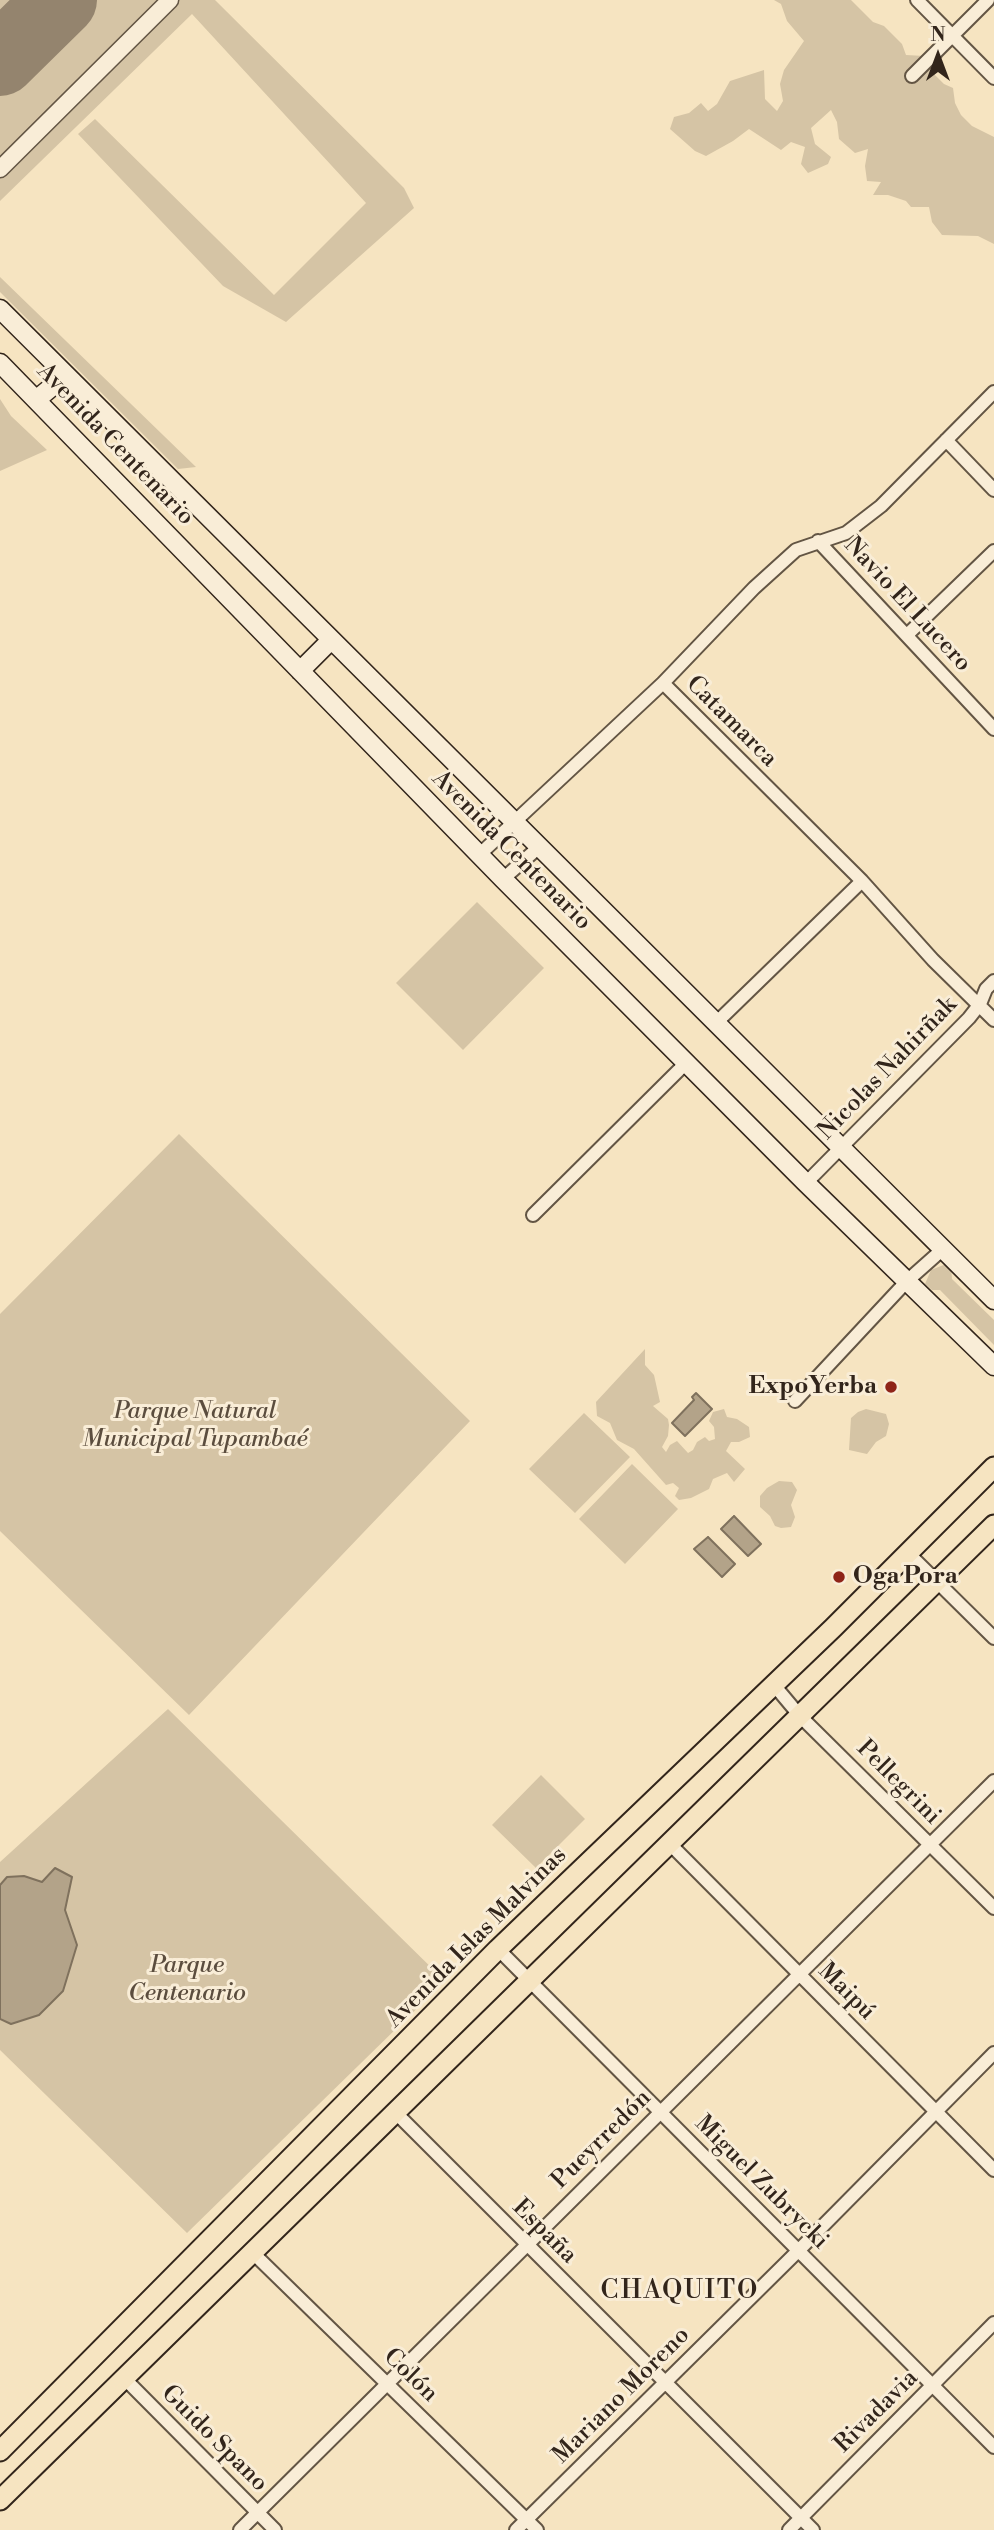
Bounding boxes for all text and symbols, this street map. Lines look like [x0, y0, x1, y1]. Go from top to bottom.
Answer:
north arrow [903, 21, 973, 91]
text: N [930, 23, 946, 47]
street label: Avenida Centenario [30, 358, 200, 532]
street label: Navio El Lucero [837, 532, 977, 678]
street label: Catamarca [679, 670, 783, 774]
street label: Avenida Centenario [425, 765, 597, 937]
street label: Nicolas Nahirñak [812, 992, 964, 1146]
place label: ExpoYerba [748, 1373, 877, 1401]
marker: ExpoYerba [883, 1379, 899, 1395]
park label: Parque Natural Municipal Tupambaé [82, 1398, 308, 1454]
place label: Oga Pora [853, 1563, 958, 1591]
marker: Oga Pora [831, 1569, 847, 1585]
street label: Pellegrini [850, 1735, 946, 1831]
street label: Avenida Islas Malvinas [381, 1842, 573, 2034]
park label: Parque Centenario [128, 1952, 246, 2008]
street label: Maipú [811, 1957, 881, 2027]
street label: Pueyrredón [546, 2084, 658, 2196]
street label: Miguel Zubrycki [688, 2110, 834, 2256]
street label: España [506, 2194, 582, 2270]
district label: CHAQUITO [602, 2276, 758, 2308]
street label: Mariano Moreno [548, 2322, 696, 2470]
street label: Colón [377, 2343, 443, 2409]
street label: Rivadavia [829, 2364, 925, 2460]
street label: Guido Spano [155, 2380, 273, 2498]

